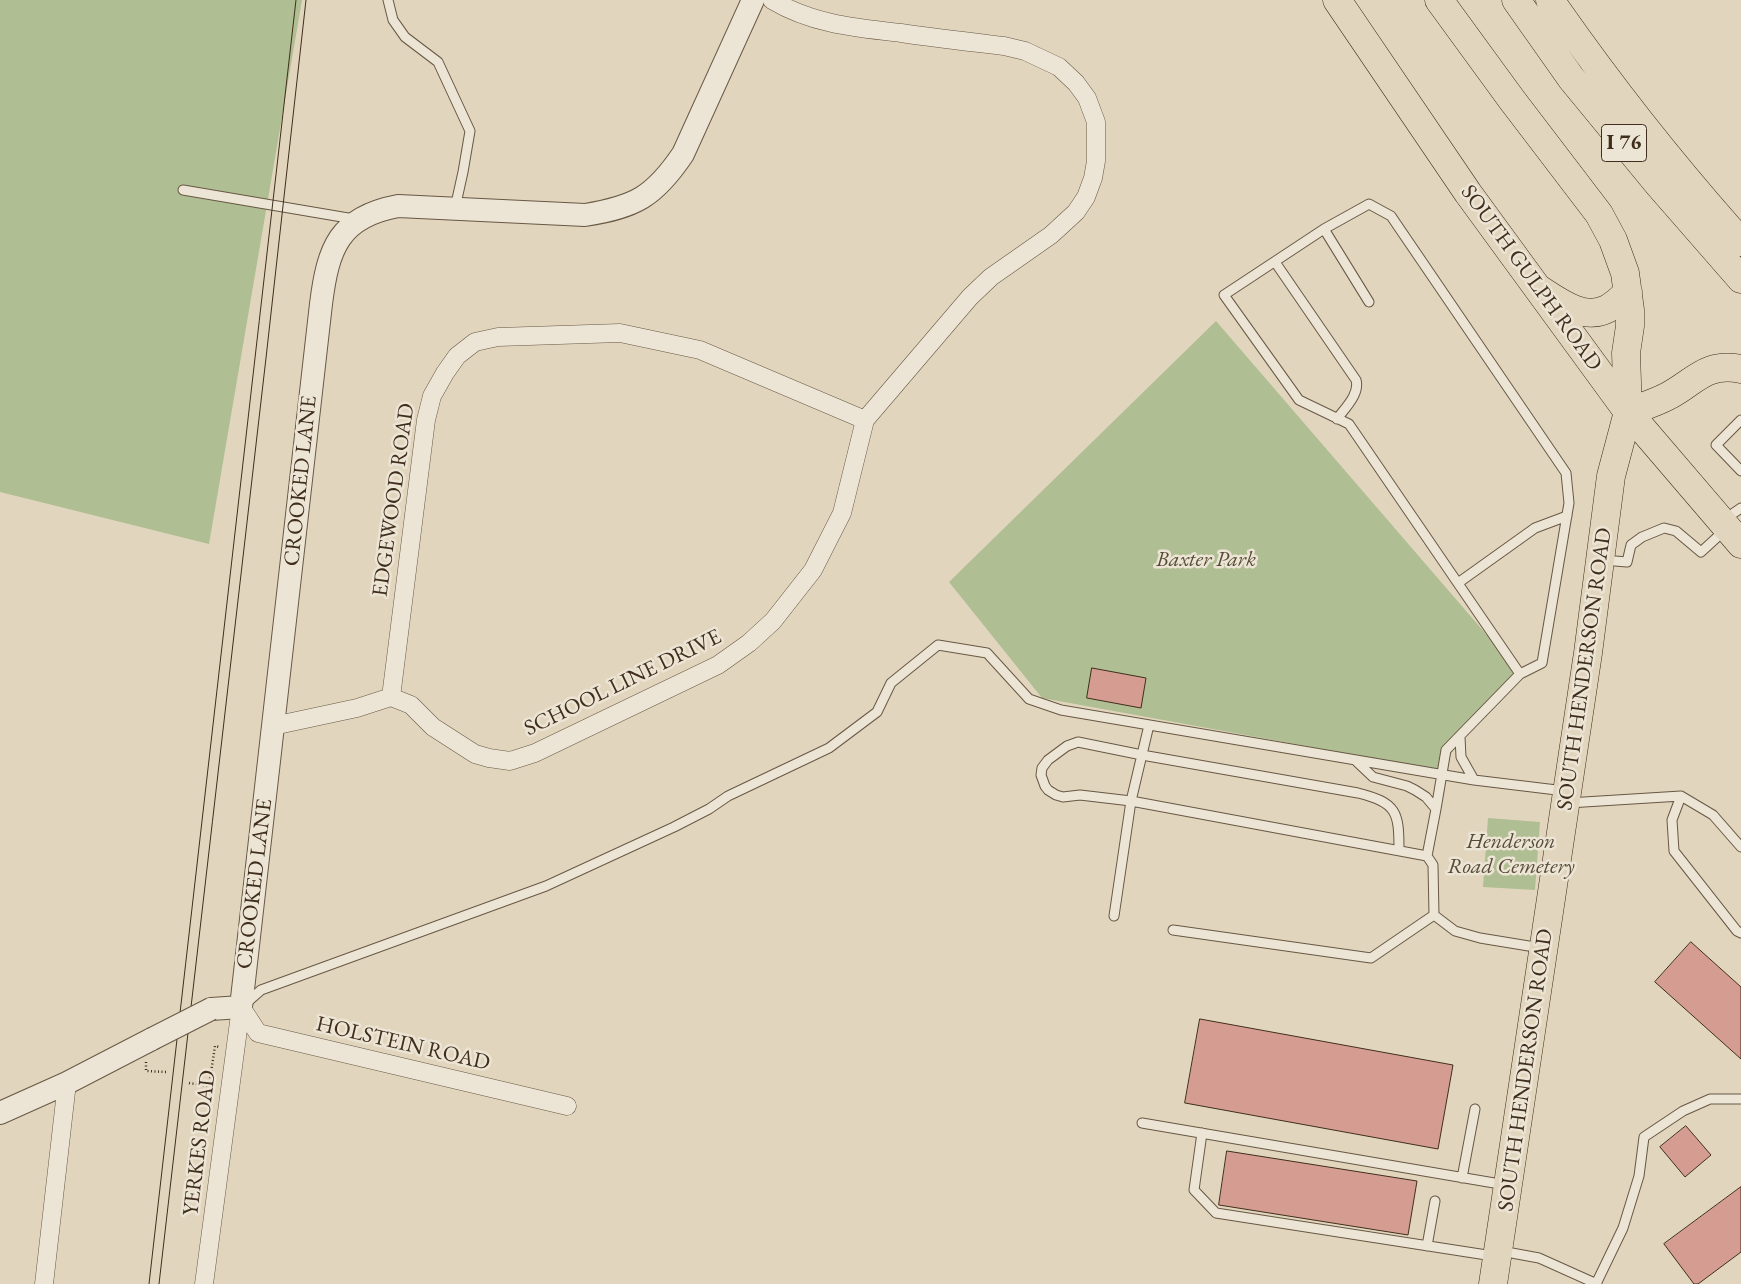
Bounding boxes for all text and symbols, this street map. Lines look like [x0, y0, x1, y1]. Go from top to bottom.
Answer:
road number: I 76 [1602, 125, 1646, 162]
street label: SOUTH GULPH ROAD [1455, 180, 1607, 376]
street label: CROOKED LANE [279, 395, 323, 567]
street label: EDGEWOOD ROAD [367, 402, 421, 598]
street label: SOUTH HENDERSON ROAD [1552, 526, 1618, 812]
park label: Baxter Park [1156, 547, 1256, 573]
street label: SCHOOL LINE DRIVE [520, 624, 726, 742]
street label: CROOKED LANE [231, 797, 279, 971]
park label: Henderson Road Cemetery [1447, 829, 1575, 880]
street label: SOUTH HENDERSON ROAD [1493, 927, 1559, 1213]
street label: HOLSTEIN ROAD [313, 1011, 493, 1077]
street label: YERKES ROAD [178, 1069, 222, 1217]

